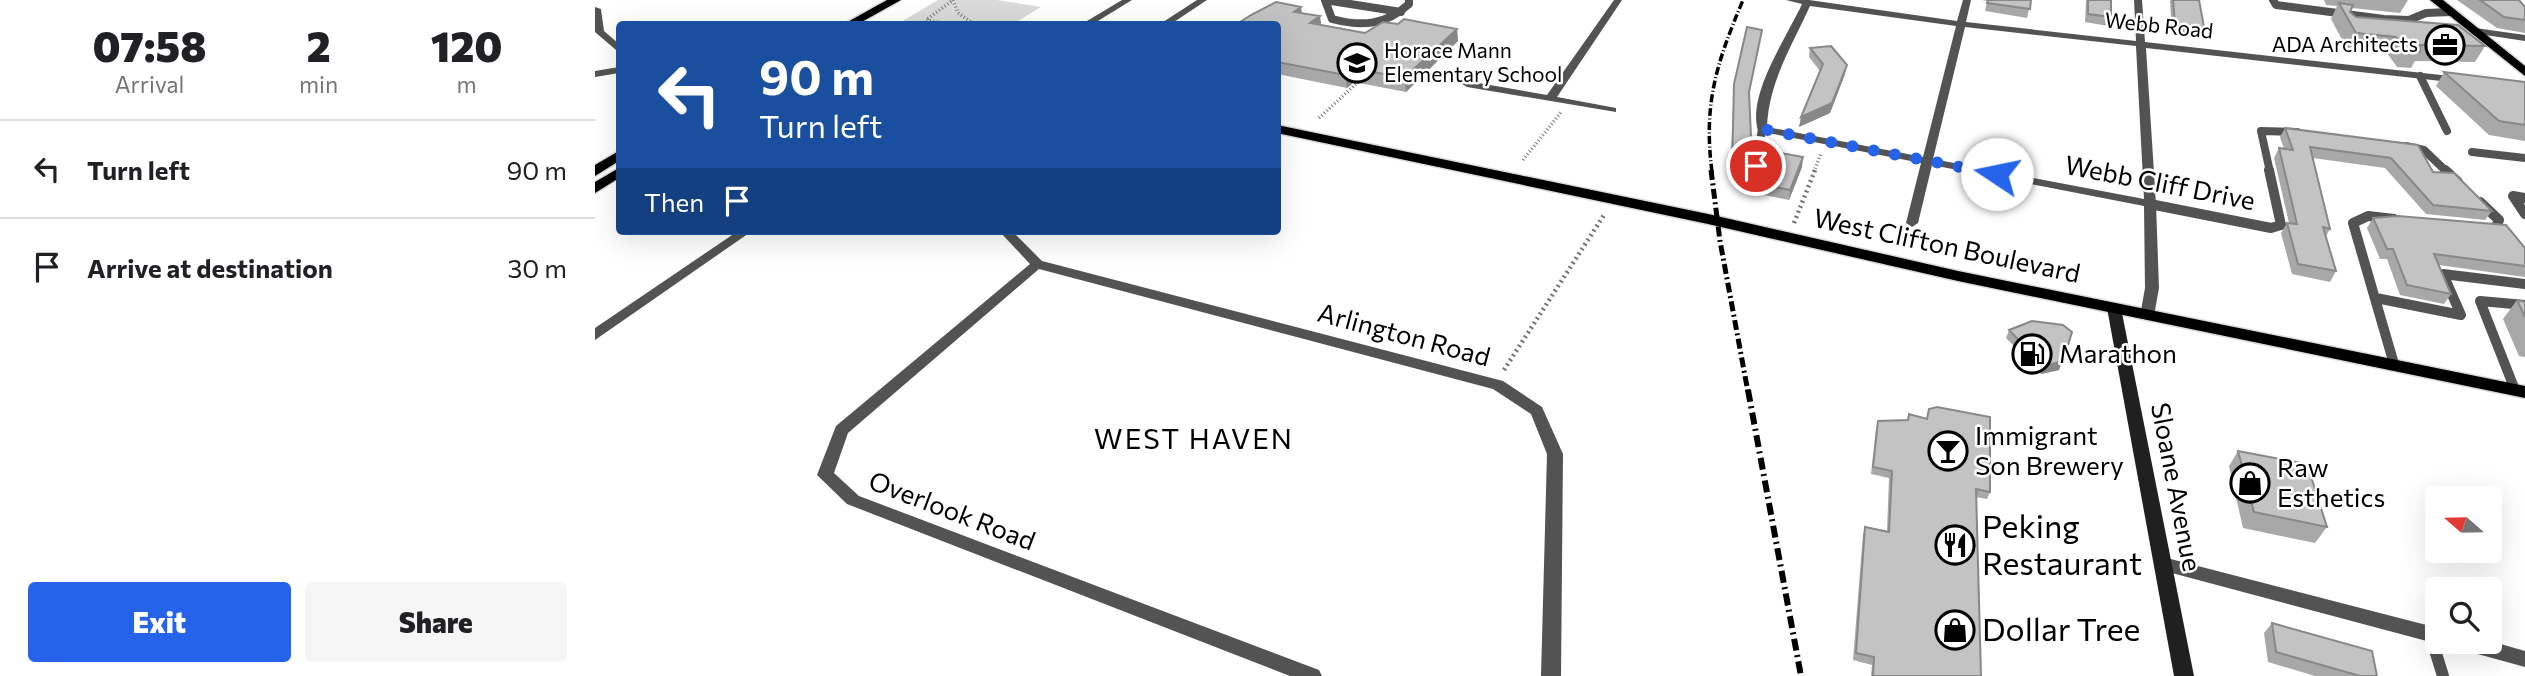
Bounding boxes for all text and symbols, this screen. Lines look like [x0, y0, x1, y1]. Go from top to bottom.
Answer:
street label: Webb Road [2104, 6, 2215, 43]
text: 07:58 [93, 19, 207, 71]
text: 2 [307, 19, 331, 71]
text: 120 [431, 19, 502, 71]
office icon: ADA Architects [2424, 24, 2466, 66]
place label: ADA Architects [2272, 31, 2418, 56]
place label: Horace Mann Elementary School [1384, 37, 1562, 86]
school or university icon: Horace Mann Elementary School [1336, 42, 1378, 84]
text: 90 m [759, 45, 874, 105]
icon: left [644, 49, 735, 140]
text: Arrival [115, 70, 184, 98]
text: min [299, 70, 338, 98]
text: m [457, 70, 477, 98]
text: Turn left [759, 105, 883, 145]
pin [1726, 136, 1786, 196]
position arrow [1960, 137, 2034, 211]
icon: arrive [1737, 147, 1775, 185]
street label: Webb Cliff Drive [2063, 148, 2258, 215]
icon: left [28, 150, 66, 188]
text: Turn left [87, 154, 190, 185]
text: 90 m [507, 154, 567, 185]
icon: arrive [718, 182, 756, 220]
text: Then [644, 186, 704, 217]
street label: West Clifton Boulevard [1811, 201, 2083, 288]
icon: arrive [28, 248, 66, 286]
text: Arrive at destination [87, 252, 333, 283]
text: 30 m [508, 252, 567, 283]
street label: Arlington Road [1315, 296, 1494, 371]
fuel station icon: Marathon [2011, 333, 2053, 375]
place label: Marathon [2059, 337, 2177, 368]
street label: Sloane Avenue [2146, 400, 2209, 574]
place label: Immigrant Son Brewery [1975, 419, 2124, 480]
district label: WEST HAVEN [1094, 421, 1294, 455]
bar icon: Immigrant Son Brewery [1927, 430, 1969, 472]
place label: Raw Esthetics [2277, 451, 2385, 512]
shop icon: Raw Esthetics [2229, 462, 2271, 504]
street label: Overlook Road [865, 464, 1040, 556]
north arrow [2425, 486, 2503, 564]
map controls [2425, 486, 2502, 654]
place label: Peking Restaurant [1982, 505, 2142, 582]
restaurant icon: Peking Restaurant [1934, 524, 1976, 566]
button: search [2425, 577, 2502, 654]
button: Exit [28, 582, 291, 662]
button: Share [305, 582, 567, 662]
place label: Dollar Tree [1982, 608, 2140, 648]
shop icon: Dollar Tree [1934, 609, 1976, 651]

